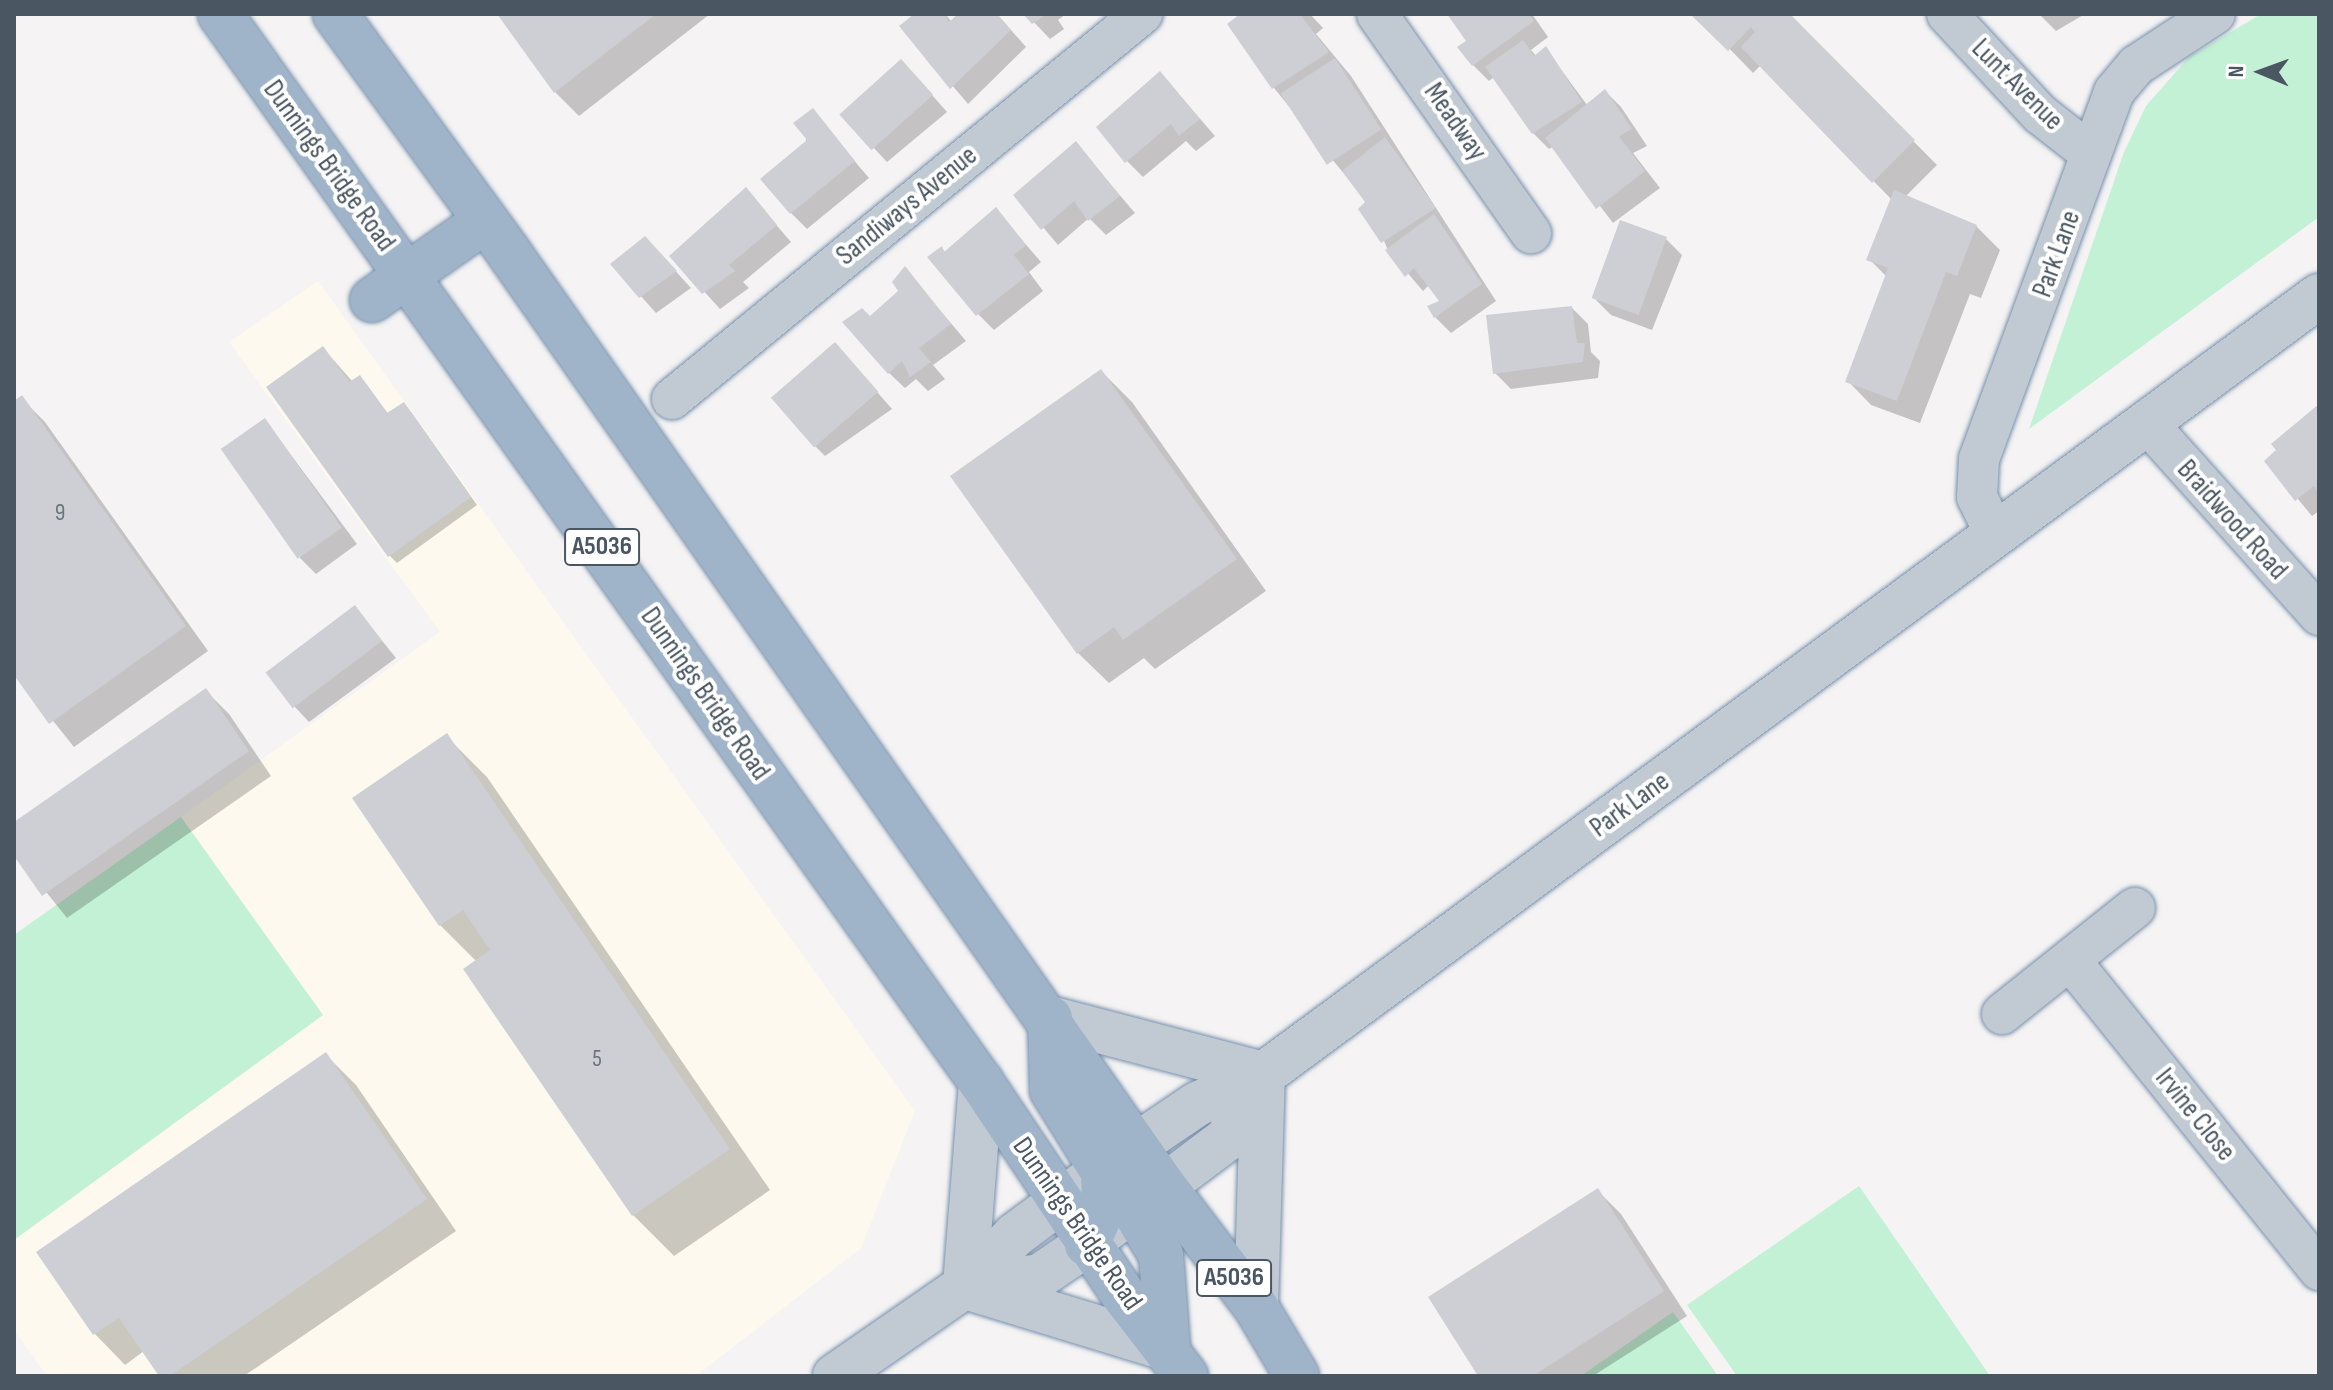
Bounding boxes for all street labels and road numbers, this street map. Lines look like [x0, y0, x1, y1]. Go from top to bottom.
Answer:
street label: Lunt Avenue [1964, 32, 2070, 138]
street label: Dunnings Bridge Road [256, 74, 402, 258]
street label: Meadway [1416, 77, 1494, 167]
street label: Sandiways Avenue [830, 139, 984, 273]
street label: Park Lane [2026, 206, 2088, 302]
street label: Braidwood Road [2170, 453, 2294, 587]
road number: A5036 [564, 525, 640, 569]
street label: Dunnings Bridge Road [633, 601, 777, 787]
street label: Park Lane [1584, 765, 1676, 845]
street label: Irvine Close [2148, 1062, 2242, 1168]
street label: Dunnings Bridge Road [1005, 1131, 1149, 1317]
road number: A5036 [1196, 1256, 1272, 1300]

